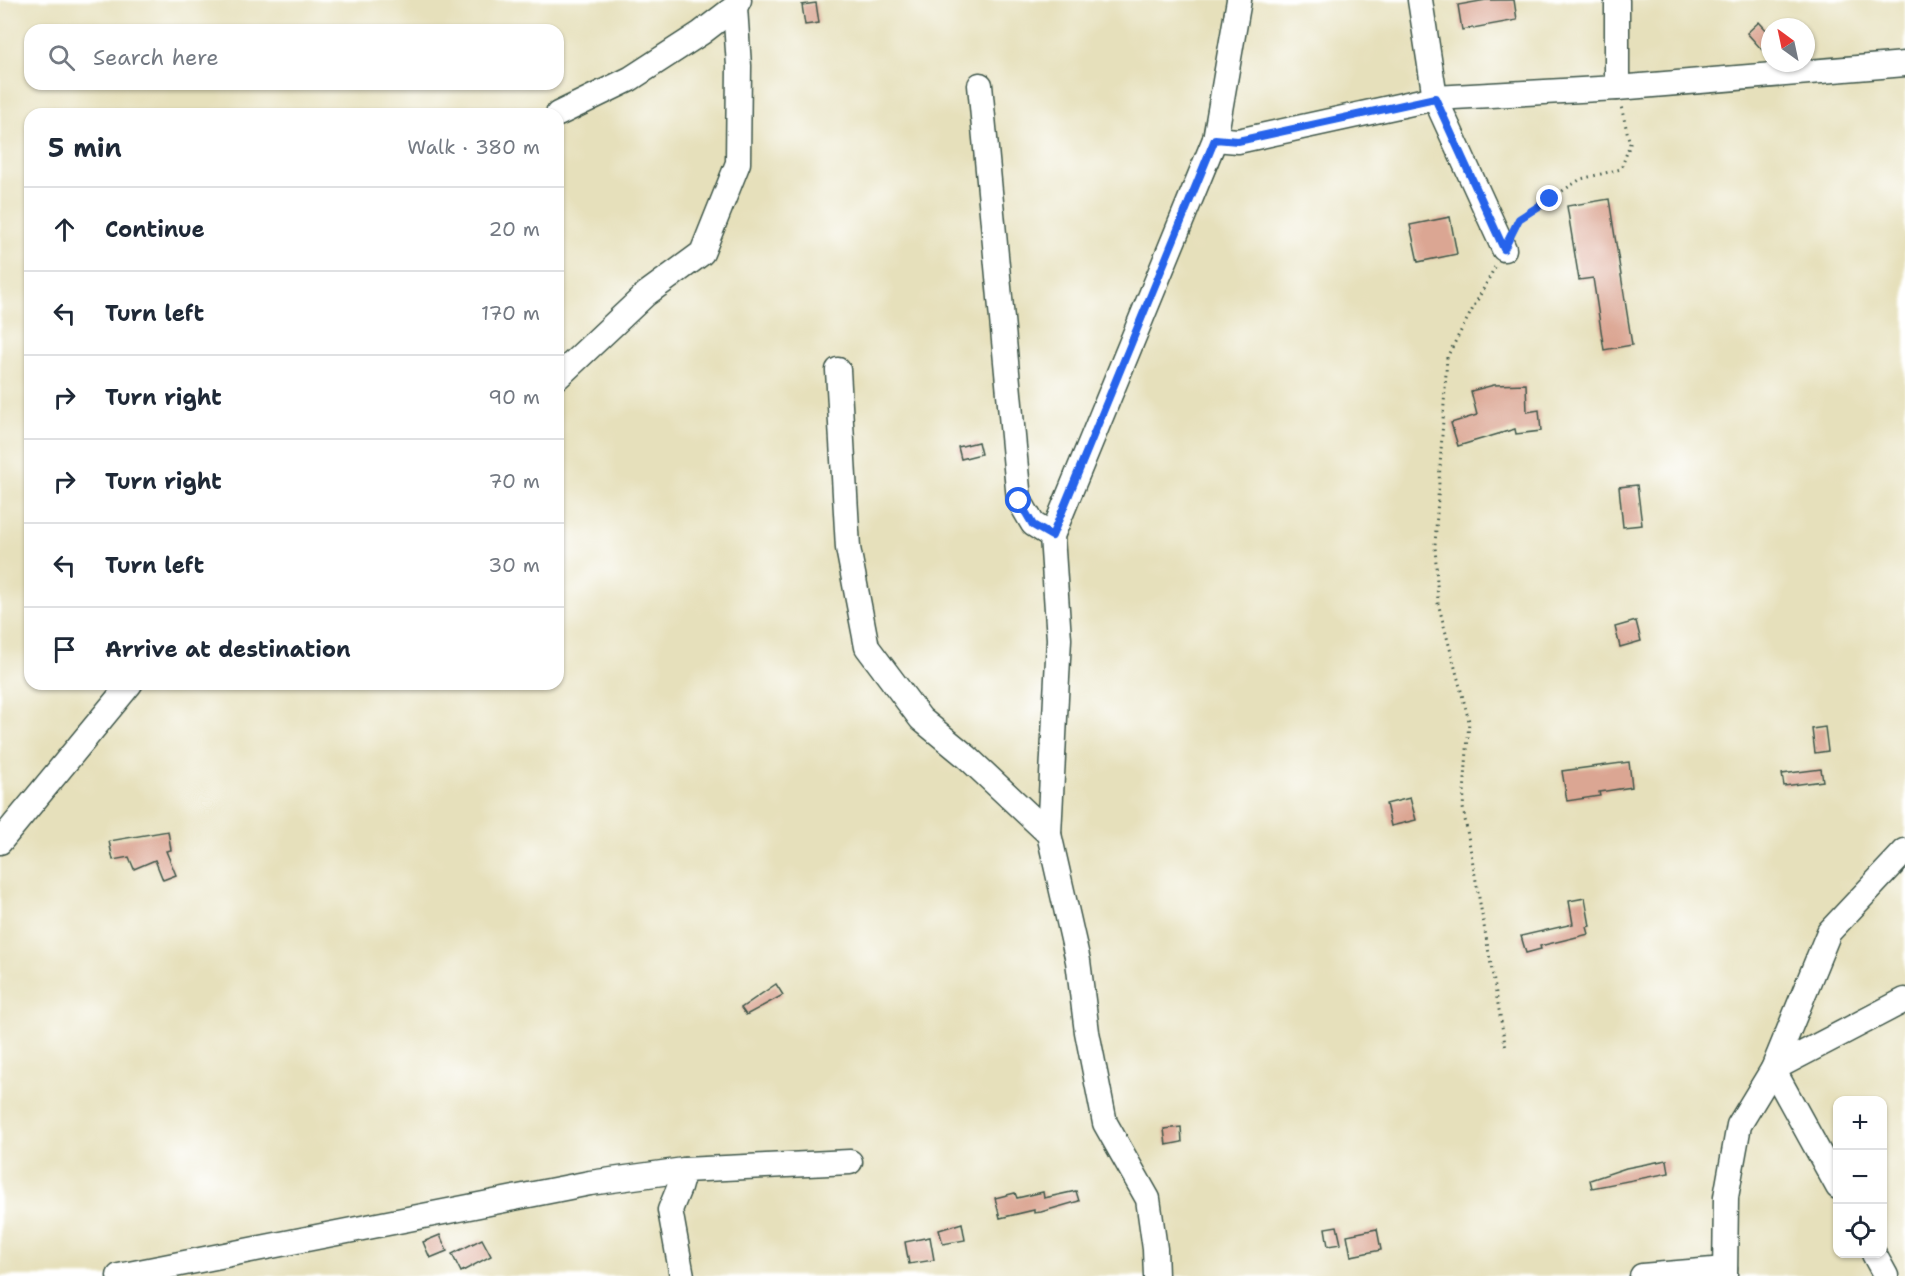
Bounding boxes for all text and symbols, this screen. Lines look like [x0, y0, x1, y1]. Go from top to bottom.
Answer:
north arrow [1761, 18, 1815, 72]
search box [24, 24, 564, 90]
icon: search [45, 41, 78, 74]
text: Search here [93, 43, 219, 72]
text: 5 min [48, 130, 122, 165]
text: Walk · 380 m [407, 134, 540, 160]
route end [1536, 185, 1562, 211]
icon: ahead [48, 213, 81, 246]
text: Continue [105, 215, 205, 244]
text: 20 m [489, 216, 540, 242]
icon: left [48, 297, 81, 330]
text: Turn left [105, 299, 204, 328]
text: 170 m [481, 300, 540, 326]
icon: right [48, 381, 81, 414]
text: Turn right [105, 383, 222, 412]
text: 90 m [488, 384, 540, 410]
icon: right [48, 465, 81, 498]
text: Turn right [105, 467, 222, 496]
text: 70 m [488, 468, 540, 494]
route start [1005, 487, 1031, 513]
icon: left [48, 549, 81, 582]
text: Turn left [105, 551, 204, 580]
text: 30 m [488, 552, 540, 578]
icon: arrive [48, 633, 81, 666]
text: Arrive at destination [105, 635, 351, 664]
map controls [1833, 1096, 1887, 1258]
button: + [1833, 1096, 1887, 1150]
button: − [1833, 1150, 1887, 1204]
button: locate [1833, 1204, 1887, 1258]

